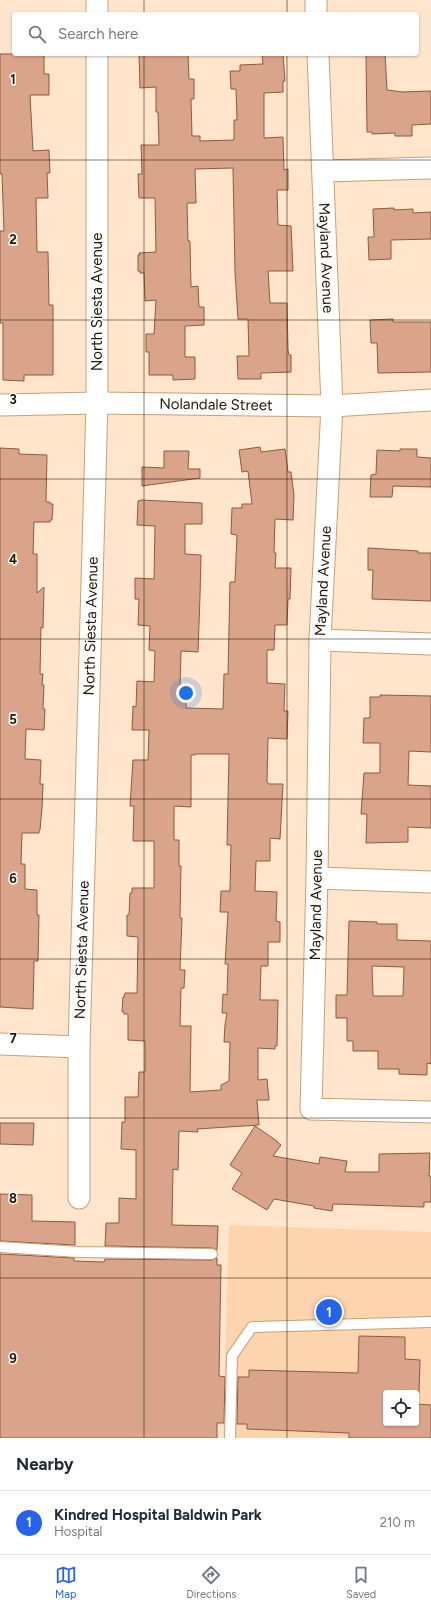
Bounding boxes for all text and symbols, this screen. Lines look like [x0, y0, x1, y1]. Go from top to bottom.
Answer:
search box [12, 12, 419, 56]
icon: search [26, 23, 48, 45]
text: Search here [58, 25, 138, 43]
text: 1 [10, 72, 16, 87]
street label: Mayland Avenue [315, 202, 337, 314]
text: 2 [9, 232, 17, 247]
street label: North Siesta Avenue [88, 233, 106, 371]
text: 3 [9, 392, 17, 407]
street label: Nolandale Street [159, 395, 273, 414]
street label: Mayland Avenue [311, 525, 335, 637]
text: 4 [9, 552, 17, 567]
street label: North Siesta Avenue [80, 557, 102, 696]
your location [176, 683, 196, 703]
text: 5 [9, 712, 17, 727]
street label: Mayland Avenue [306, 850, 326, 960]
text: 6 [9, 871, 17, 886]
street label: North Siesta Avenue [71, 880, 93, 1020]
text: 7 [9, 1031, 17, 1046]
text: 8 [9, 1191, 17, 1206]
pin: 1 [316, 1297, 342, 1327]
text: 9 [9, 1351, 17, 1366]
map controls [383, 1390, 419, 1426]
button: locate [383, 1390, 419, 1426]
text: Nearby [16, 1454, 74, 1474]
text: Kindred Hospital Baldwin Park [54, 1506, 262, 1524]
text: 1 [26, 1515, 32, 1530]
text: 210 m [380, 1515, 415, 1530]
text: Hospital [54, 1524, 102, 1539]
tab: Map [55, 1564, 77, 1601]
tab: Directions [186, 1564, 236, 1601]
tab: Saved [346, 1564, 376, 1601]

